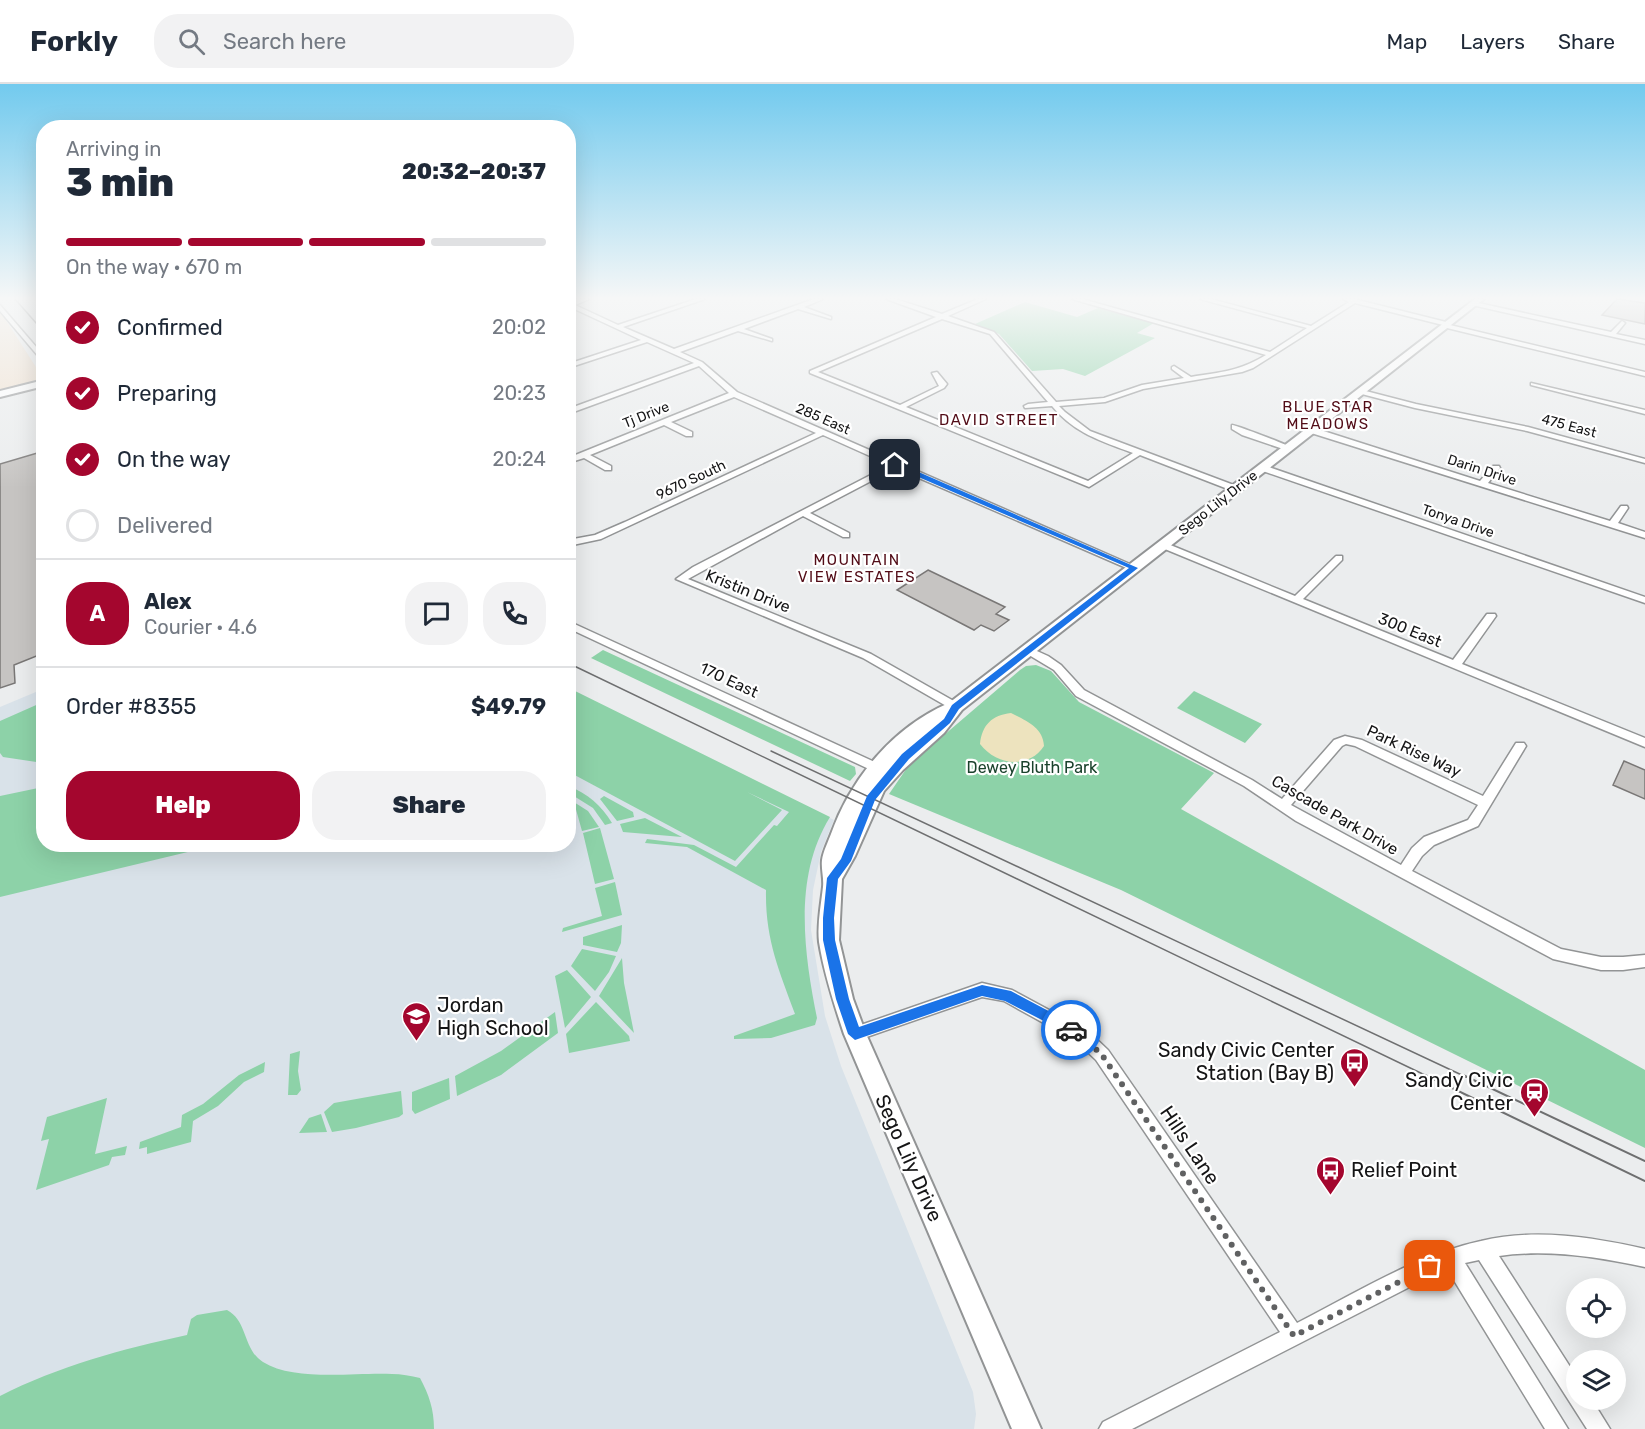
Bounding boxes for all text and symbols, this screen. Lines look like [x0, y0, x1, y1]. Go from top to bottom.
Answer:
search box [154, 14, 574, 68]
text: Forkly [30, 25, 118, 58]
icon: search [175, 25, 208, 58]
text: Search here [223, 28, 346, 55]
text: Map [1386, 29, 1427, 54]
text: Layers [1460, 29, 1525, 54]
text: Share [1558, 29, 1615, 54]
text: Arriving in [66, 137, 161, 161]
text: 20:32–20:37 [402, 158, 546, 185]
text: 3 min [66, 160, 174, 206]
text: On the way · 670 m [66, 255, 242, 279]
icon: check [66, 311, 99, 344]
text: Confirmed [117, 314, 223, 341]
text: 20:02 [492, 315, 546, 339]
icon: check [66, 377, 99, 410]
text: Preparing [117, 380, 217, 407]
text: 20:23 [493, 381, 546, 405]
street label: Tj Drive [620, 398, 672, 432]
district label: BLUE STAR MEADOWS [1282, 398, 1374, 433]
street label: 285 East [793, 400, 853, 439]
district label: DAVID STREET [939, 411, 1059, 429]
street label: 475 East [1540, 411, 1599, 442]
pin [869, 439, 920, 490]
icon: check [66, 443, 99, 476]
text: On the way [117, 446, 231, 473]
text: 20:24 [492, 447, 546, 471]
icon: home [878, 448, 911, 481]
street label: Darin Drive [1445, 451, 1519, 489]
street label: 9670 South [653, 456, 729, 504]
street label: Sego Lily Drive [1175, 467, 1261, 539]
street label: Tonya Drive [1420, 501, 1497, 541]
text: Delivered [117, 512, 213, 539]
district label: MOUNTAIN VIEW ESTATES [798, 551, 916, 586]
street label: Kristin Drive [703, 565, 793, 617]
button: chat [405, 582, 468, 645]
button: phone [483, 582, 546, 645]
text: Alex [144, 588, 192, 615]
text: A [90, 600, 105, 627]
street label: 300 East [1375, 609, 1445, 651]
text: Courier · 4.6 [144, 615, 257, 639]
street label: 170 East [697, 658, 761, 702]
text: Order #8355 [66, 693, 196, 720]
text: $49.79 [471, 693, 546, 720]
street label: Park Rise Way [1364, 721, 1464, 781]
park label: Dewey Bluth Park [967, 758, 1098, 777]
button: Help [66, 771, 300, 840]
button: Share [312, 771, 546, 840]
street label: Cascade Park Drive [1268, 771, 1402, 859]
place label: Jordan High School [437, 993, 549, 1040]
school or university icon: Jordan High School [400, 1000, 432, 1042]
courier [1041, 1000, 1101, 1060]
icon: car [1055, 1014, 1088, 1047]
place label: Sandy Civic Center Station (Bay B) [1158, 1038, 1334, 1085]
bus stop icon: Sandy Civic Center Station (Bay B) [1339, 1046, 1371, 1088]
place label: Sandy Civic Center [1405, 1068, 1513, 1115]
station icon: Sandy Civic Center [1518, 1076, 1550, 1118]
street label: Sego Lily Drive [870, 1091, 948, 1225]
street label: Hills Lane [1155, 1101, 1225, 1189]
bus stop icon: Relief Point [1314, 1154, 1346, 1196]
place label: Relief Point [1351, 1158, 1457, 1182]
pin [1404, 1240, 1455, 1291]
icon: bag [1413, 1249, 1446, 1282]
map controls [1566, 1278, 1626, 1410]
button: locate [1566, 1278, 1626, 1338]
button: layers [1566, 1350, 1626, 1410]

